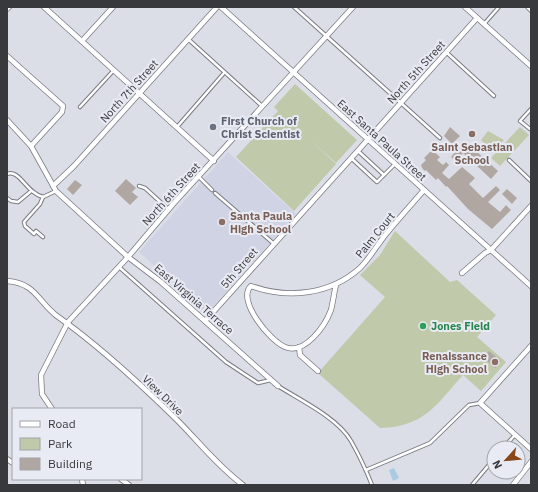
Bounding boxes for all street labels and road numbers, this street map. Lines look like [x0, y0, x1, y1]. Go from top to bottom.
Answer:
street label: North 5th Street [384, 37, 448, 106]
street label: North 7th Street [97, 56, 161, 125]
street label: East Santa Paula Street [335, 96, 430, 184]
street label: North 6th Street [139, 159, 203, 228]
street label: Palm Court [352, 209, 398, 261]
street label: 5th Street [217, 245, 261, 291]
street label: East Virginia Terrace [152, 261, 236, 337]
street label: View Drive [139, 372, 187, 418]

